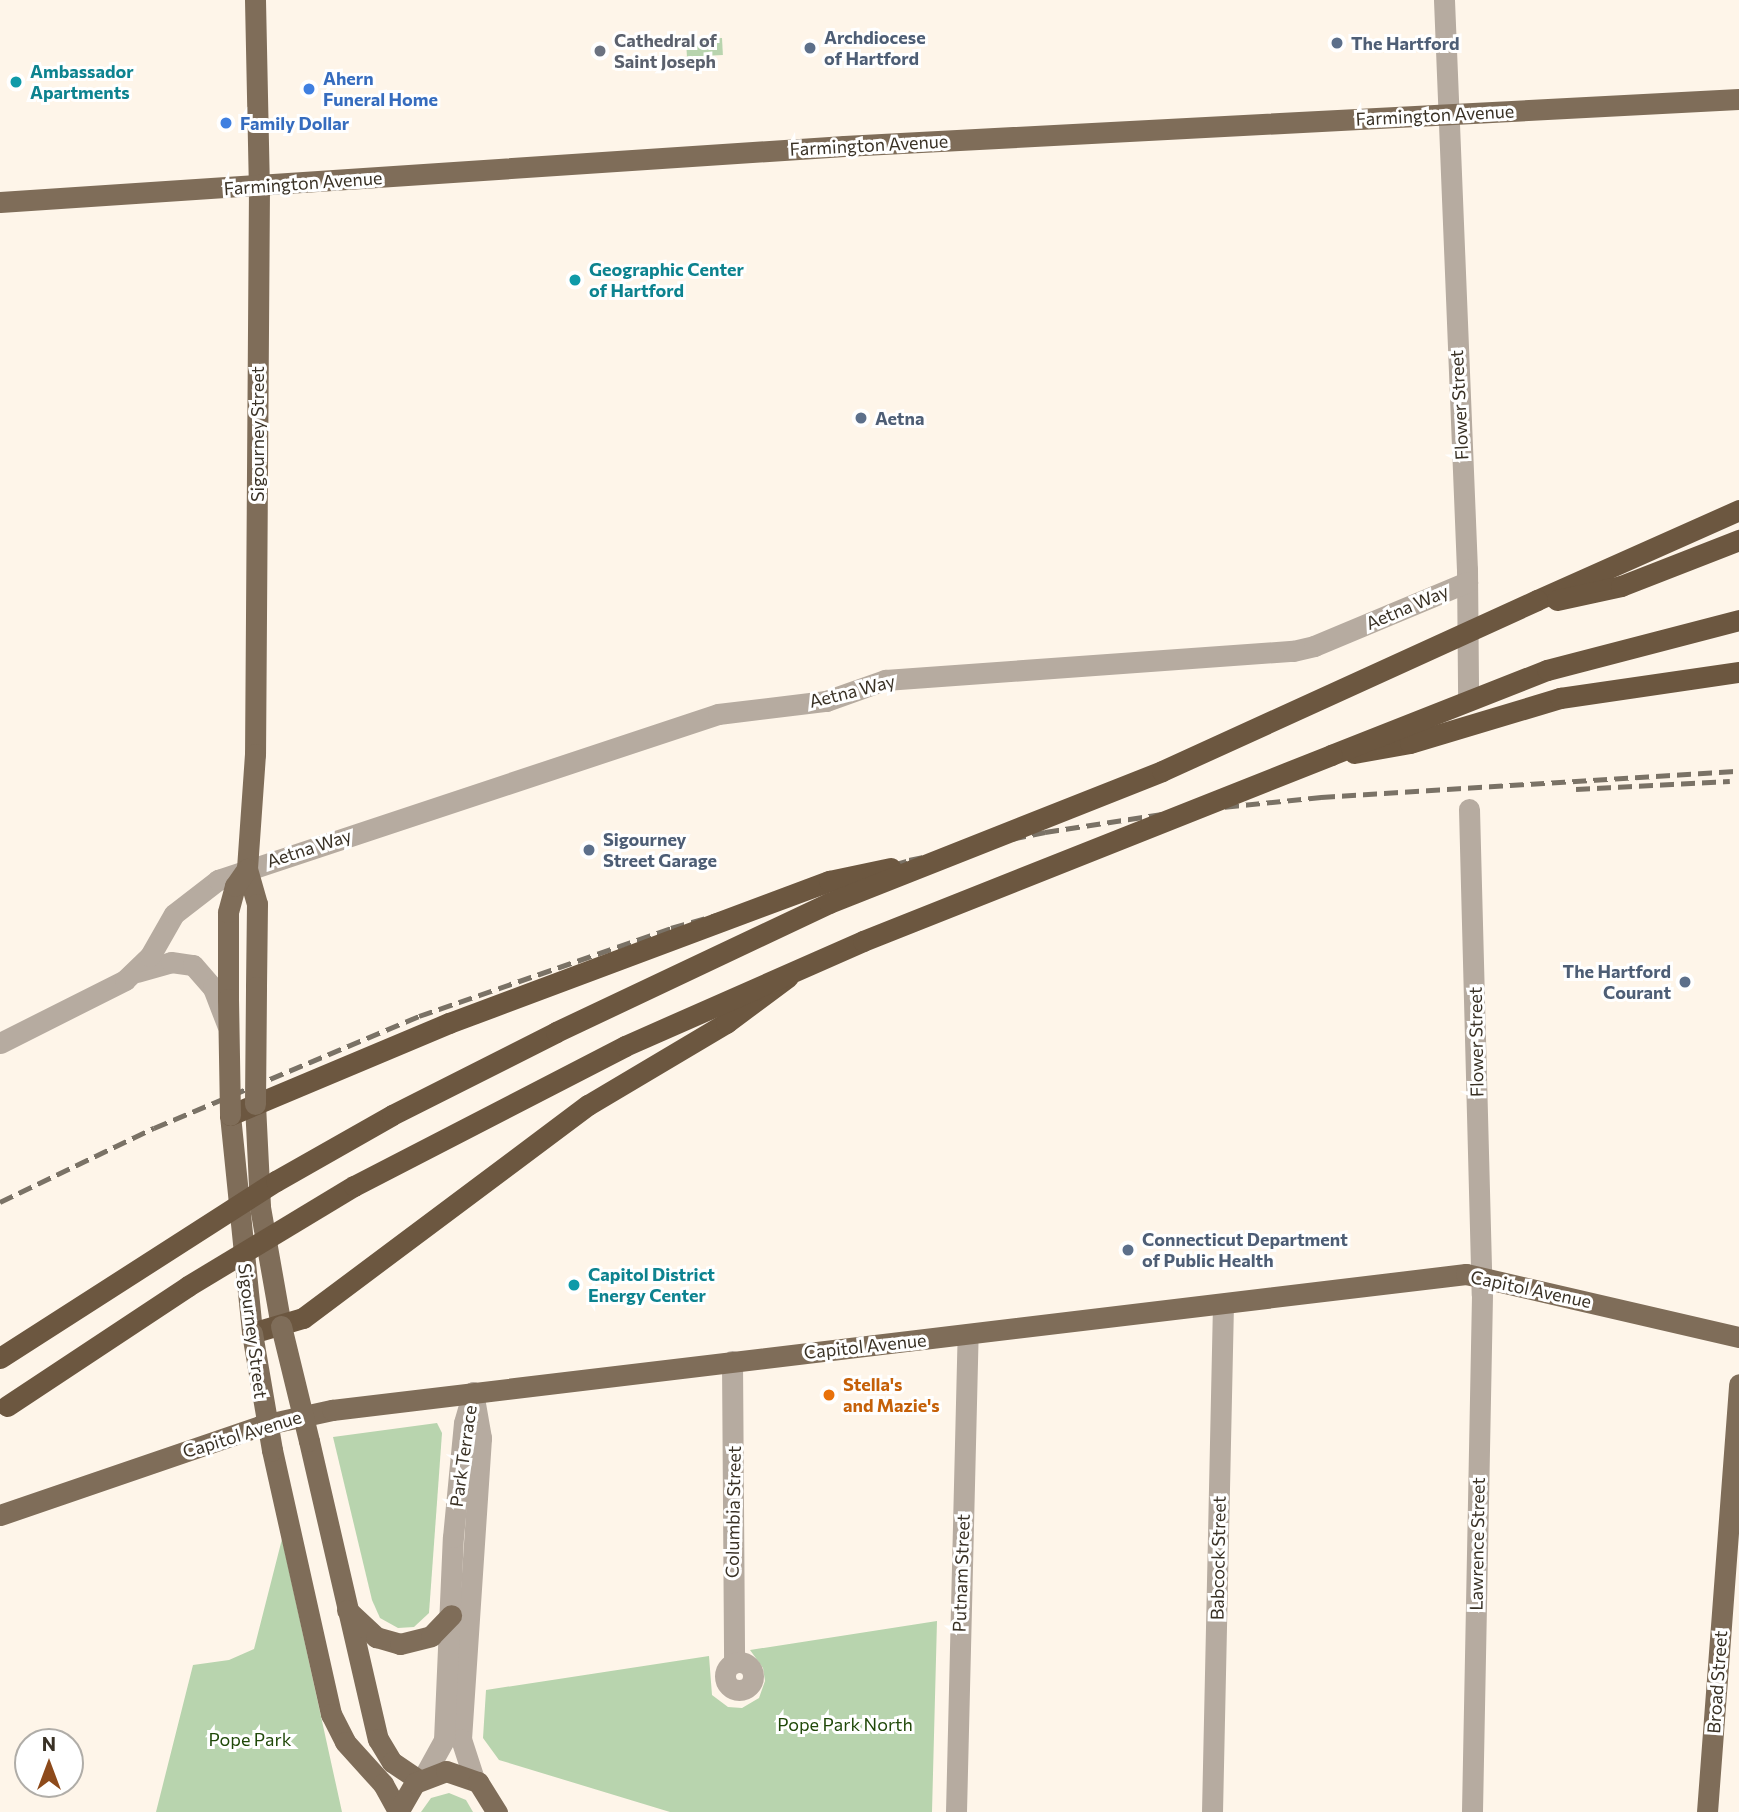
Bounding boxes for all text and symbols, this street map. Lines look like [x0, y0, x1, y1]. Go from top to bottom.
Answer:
place label: Archdiocese of Hartford [824, 27, 926, 70]
place label: Cathedral of Saint Joseph [614, 30, 717, 72]
place label: The Hartford [1351, 32, 1459, 54]
marker: The Hartford [1329, 35, 1345, 51]
marker: Archdiocese of Hartford [802, 40, 818, 56]
marker: Cathedral of Saint Joseph [592, 43, 608, 59]
place label: Ambassador Apartments [30, 61, 134, 104]
place label: Ahern Funeral Home [323, 68, 438, 110]
marker: Ambassador Apartments [8, 74, 24, 90]
marker: Ahern Funeral Home [301, 81, 317, 97]
street label: Farmington Avenue [1355, 100, 1515, 130]
place label: Family Dollar [240, 112, 349, 134]
marker: Family Dollar [218, 115, 234, 131]
street label: Farmington Avenue [789, 130, 949, 160]
street label: Farmington Avenue [223, 167, 383, 199]
place label: Geographic Center of Hartford [589, 259, 744, 302]
marker: Geographic Center of Hartford [567, 272, 583, 288]
street label: Flower Street [1445, 349, 1473, 461]
street label: Sigourney Street [246, 366, 268, 502]
place label: Aetna [875, 407, 924, 429]
marker: Aetna [853, 410, 869, 426]
street label: Aetna Way [1362, 580, 1452, 634]
street label: Aetna Way [807, 670, 897, 712]
street label: Aetna Way [264, 824, 354, 872]
place label: Sigourney Street Garage [603, 829, 717, 872]
marker: Sigourney Street Garage [581, 842, 597, 858]
place label: The Hartford Courant [1563, 961, 1671, 1004]
marker: The Hartford Courant [1677, 974, 1693, 990]
street label: Flower Street [1464, 987, 1488, 1097]
place label: Connecticut Department of Public Health [1142, 1229, 1348, 1272]
marker: Connecticut Department of Public Health [1120, 1242, 1136, 1258]
street label: Sigourney Street [234, 1262, 272, 1400]
place label: Capitol District Energy Center [588, 1264, 715, 1306]
street label: Capitol Avenue [1469, 1266, 1593, 1312]
marker: Capitol District Energy Center [566, 1277, 582, 1293]
street label: Capitol Avenue [803, 1329, 927, 1363]
place label: Stella's and Mazie's [843, 1374, 940, 1416]
marker: Stella's and Mazie's [821, 1387, 837, 1403]
street label: Park Terrace [445, 1404, 481, 1508]
street label: Capitol Avenue [180, 1406, 304, 1462]
street label: Columbia Street [721, 1446, 745, 1578]
street label: Lawrence Street [1465, 1477, 1489, 1611]
street label: Babcock Street [1206, 1496, 1230, 1620]
street label: Putnam Street [948, 1513, 974, 1633]
street label: Broad Street [1703, 1630, 1731, 1734]
park label: Pope Park North [777, 1713, 913, 1735]
north arrow [14, 1728, 84, 1798]
park label: Pope Park [209, 1728, 291, 1750]
text: N [42, 1732, 56, 1755]

